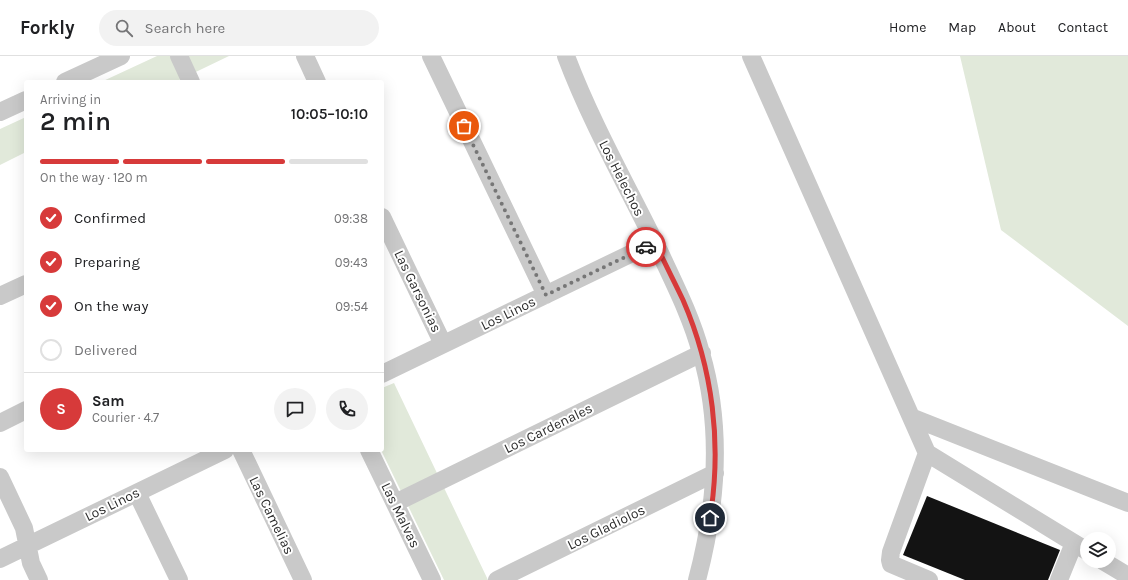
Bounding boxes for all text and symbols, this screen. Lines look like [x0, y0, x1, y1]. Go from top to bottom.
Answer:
search box [99, 10, 379, 46]
text: Forkly [20, 17, 75, 39]
icon: search [113, 17, 135, 39]
text: Search here [145, 19, 225, 37]
text: Home [889, 19, 926, 36]
text: Map [948, 19, 976, 36]
text: About [998, 19, 1036, 36]
text: Contact [1058, 19, 1108, 36]
text: Arriving in [40, 92, 101, 107]
text: 10:05–10:10 [291, 105, 368, 123]
text: 2 min [40, 106, 111, 137]
pin [447, 109, 481, 143]
icon: bag [453, 115, 475, 137]
street label: Los Helechos [595, 137, 648, 219]
text: On the way · 120 m [40, 170, 148, 185]
icon: check [40, 207, 62, 229]
text: Confirmed [74, 209, 146, 227]
text: 09:38 [334, 211, 368, 226]
courier [626, 227, 666, 267]
icon: car [635, 236, 657, 258]
street label: Las Garsonias [390, 247, 445, 335]
icon: check [40, 251, 62, 273]
text: Preparing [74, 253, 140, 271]
text: 09:43 [335, 255, 368, 270]
street label: Los Linos [478, 293, 538, 334]
icon: check [40, 295, 62, 317]
text: On the way [74, 297, 148, 315]
text: 09:54 [335, 299, 368, 314]
text: Delivered [74, 341, 138, 359]
button: chat [274, 388, 316, 430]
button: phone [326, 388, 368, 430]
text: Sam [92, 392, 125, 410]
text: S [56, 400, 66, 418]
street label: Los Cardenales [501, 400, 595, 457]
text: Courier · 4.7 [92, 410, 159, 425]
street label: Las Camelias [245, 473, 298, 557]
street label: Las Malvas [377, 480, 424, 551]
street label: Los Linos [82, 484, 142, 525]
street label: Los Gladiolos [564, 501, 648, 554]
pin [693, 501, 727, 535]
icon: home [699, 507, 721, 529]
map controls [1080, 532, 1116, 568]
button: layers [1080, 532, 1116, 568]

